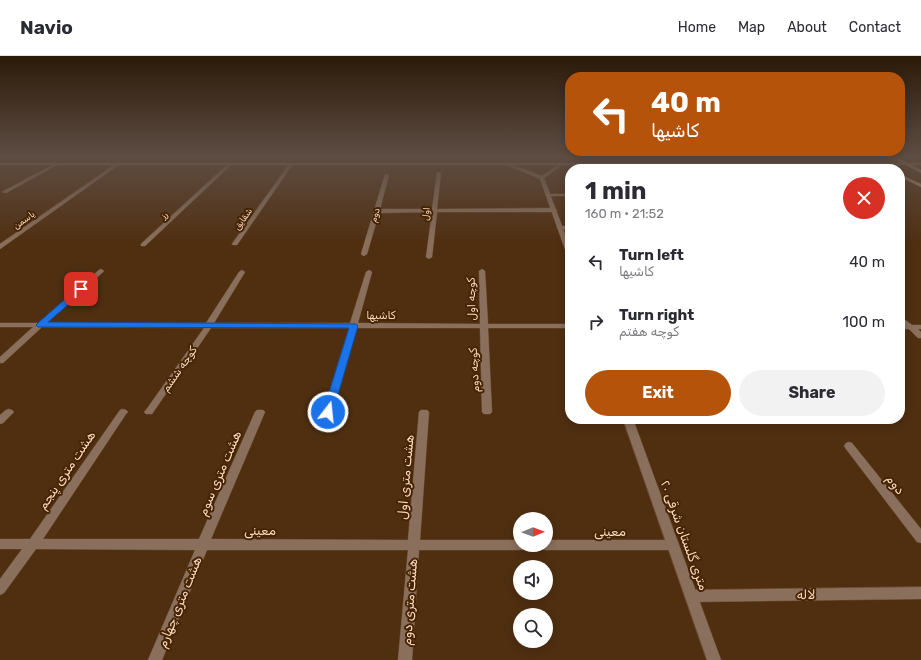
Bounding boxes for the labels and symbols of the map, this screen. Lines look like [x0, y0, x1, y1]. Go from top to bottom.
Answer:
street label: شقایق [232, 206, 254, 232]
street label: دوم [368, 207, 383, 224]
street label: اول [420, 207, 432, 221]
street label: یاسمن [11, 209, 37, 231]
street label: رز [158, 209, 170, 221]
pin [64, 272, 98, 306]
street label: کوچه اول [465, 277, 479, 321]
street label: کاشیها [366, 309, 396, 322]
street label: کوچه ششم [159, 344, 201, 395]
street label: کوچه دوم [467, 347, 483, 393]
position arrow [307, 391, 349, 433]
street label: هشت متری پنجم [35, 428, 99, 513]
street label: هشت متری سوم [195, 428, 245, 518]
street label: هشت متری اول [394, 434, 418, 520]
street label: دوم [882, 471, 908, 498]
street label: ۲۰ متری گلستان شرقی [657, 478, 711, 593]
north arrow [513, 512, 553, 552]
street label: معینی [244, 523, 276, 539]
street label: معینی [594, 524, 626, 540]
street label: هشت متری چهارم [154, 554, 206, 650]
street label: هشت متری دوم [399, 558, 421, 646]
street label: لاله [797, 587, 816, 602]

